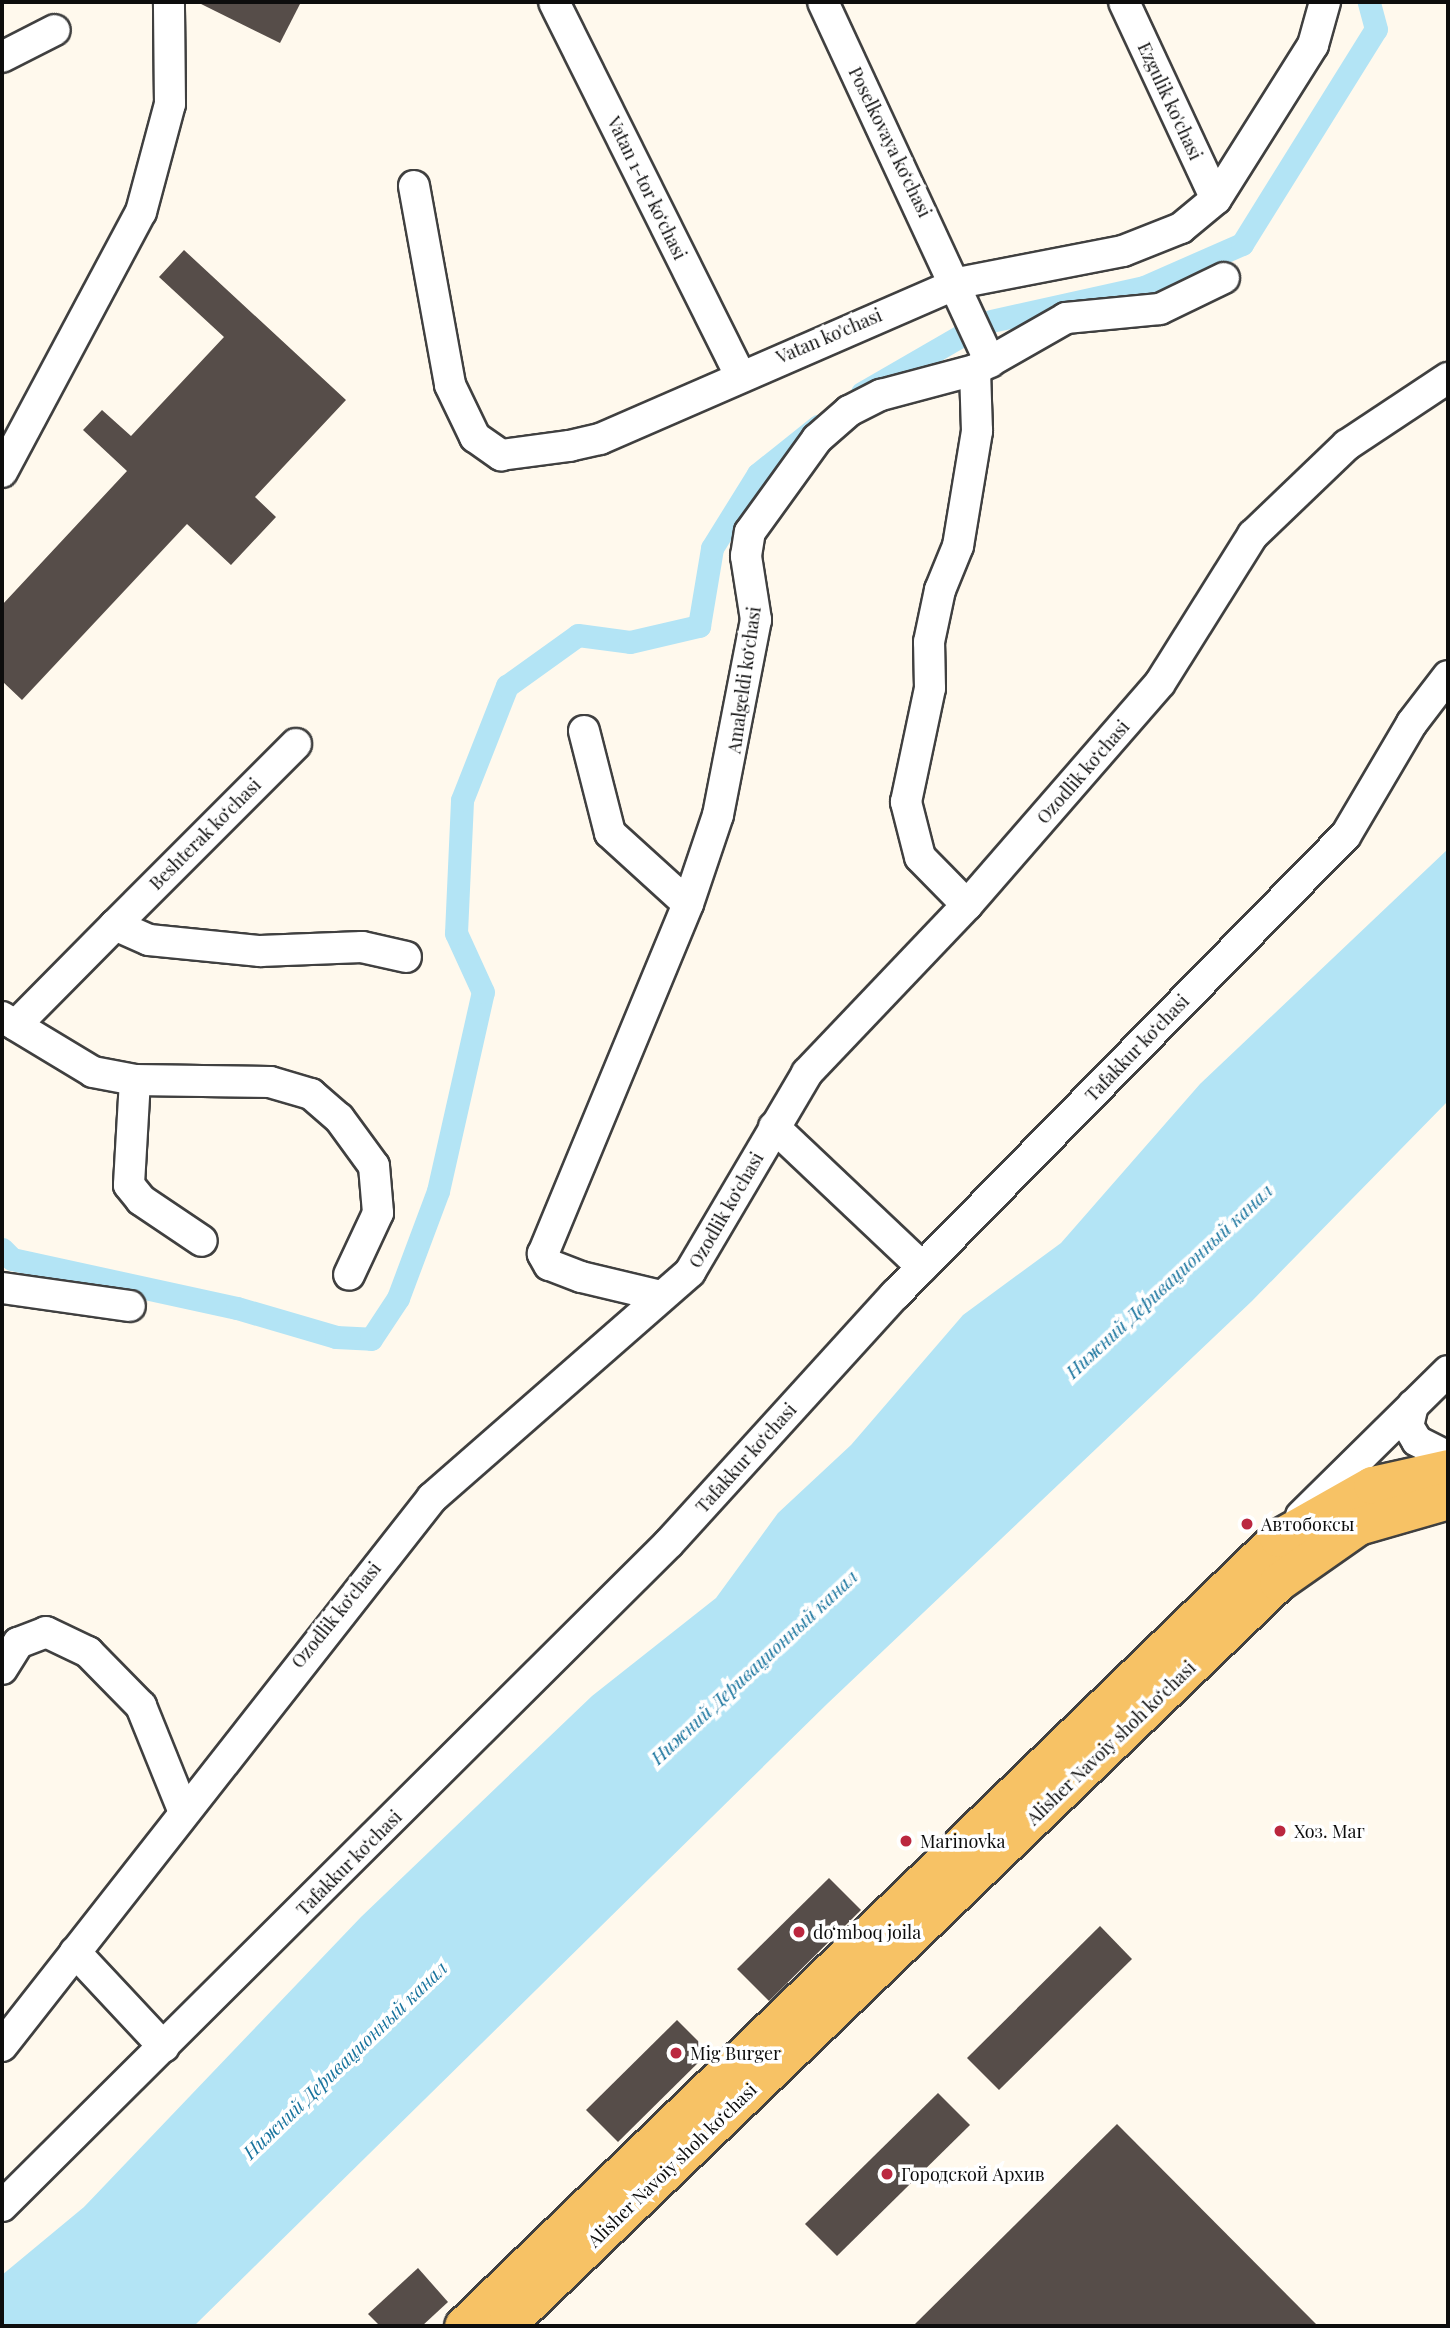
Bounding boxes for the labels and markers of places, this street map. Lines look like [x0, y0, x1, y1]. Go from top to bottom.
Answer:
place label: Автобоксы [1261, 1513, 1354, 1535]
marker: Автобоксы [1239, 1516, 1255, 1532]
place label: Хоз. Маг [1294, 1820, 1365, 1842]
marker: Хоз. Маг [1272, 1823, 1288, 1839]
place label: Marinovka [920, 1830, 1005, 1852]
marker: Marinovka [898, 1833, 914, 1849]
place label: doʻmboq joila [813, 1921, 921, 1943]
marker: doʻmboq joila [791, 1924, 807, 1940]
place label: Mig Burger [690, 2042, 781, 2064]
marker: Mig Burger [668, 2045, 684, 2061]
place label: Городской Архив [901, 2163, 1045, 2185]
marker: Городской Архив [879, 2166, 895, 2182]

